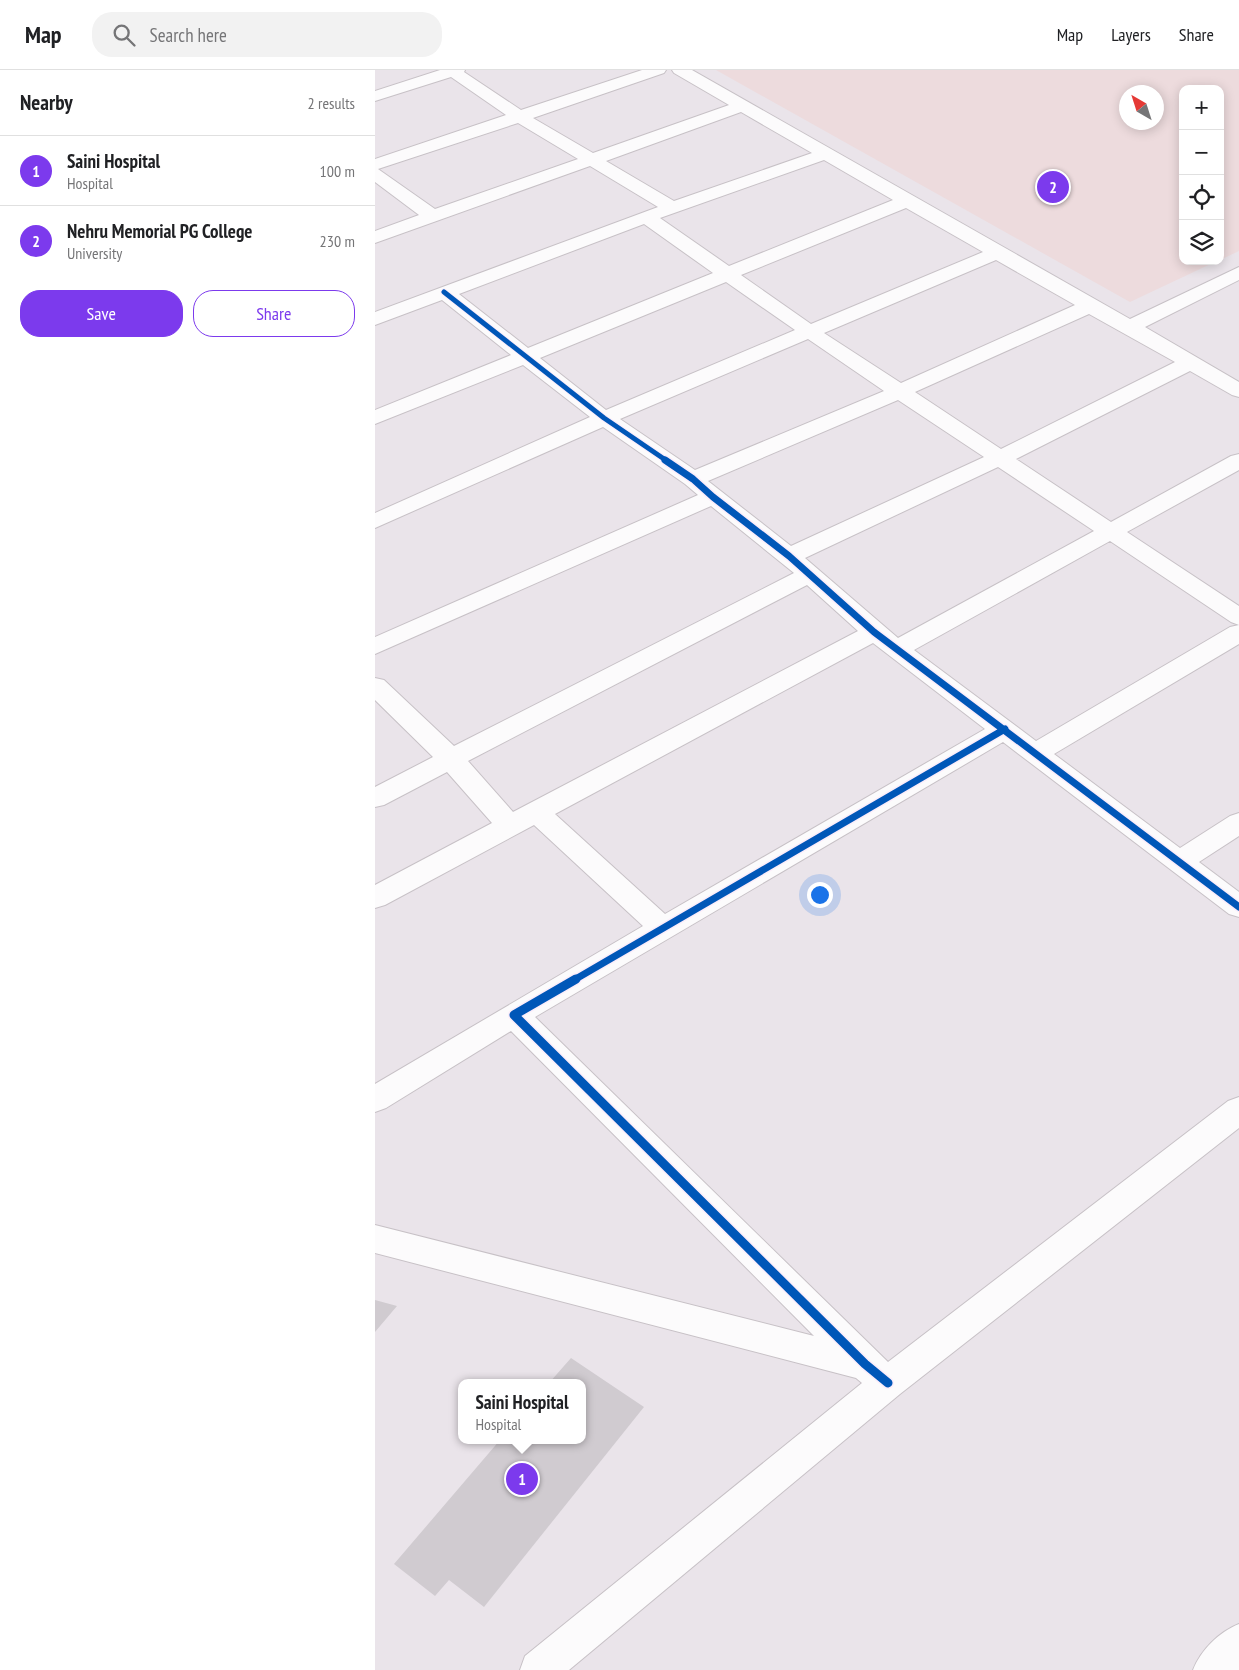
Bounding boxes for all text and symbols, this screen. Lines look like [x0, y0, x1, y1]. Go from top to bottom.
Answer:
search box [92, 12, 442, 57]
text: Map [25, 19, 62, 50]
icon: search [110, 21, 138, 49]
text: Search here [150, 23, 227, 47]
text: Map [1057, 23, 1083, 46]
text: Layers [1111, 23, 1151, 46]
text: Share [1179, 23, 1214, 46]
north arrow [1119, 85, 1164, 130]
map controls [1179, 85, 1224, 265]
button: + [1179, 85, 1224, 130]
text: Nearby [20, 89, 73, 116]
text: 2 results [308, 93, 355, 113]
button: − [1179, 130, 1224, 175]
text: Saini Hospital [67, 149, 160, 173]
text: 1 [32, 161, 40, 181]
text: 100 m [320, 161, 355, 181]
pin: 2 [1037, 168, 1069, 206]
text: Hospital [67, 173, 113, 193]
button: locate [1179, 175, 1224, 220]
text: Nehru Memorial PG College [67, 219, 252, 243]
button: layers [1179, 220, 1224, 265]
text: 2 [32, 231, 40, 251]
text: 230 m [320, 231, 355, 251]
text: University [67, 243, 122, 263]
button: Save [20, 290, 183, 337]
button: Share [193, 290, 355, 337]
your location [807, 882, 833, 908]
popup [458, 1379, 586, 1444]
text: Saini Hospital [475, 1390, 569, 1414]
text: Hospital [475, 1414, 521, 1434]
pin: 1 [506, 1460, 538, 1498]

